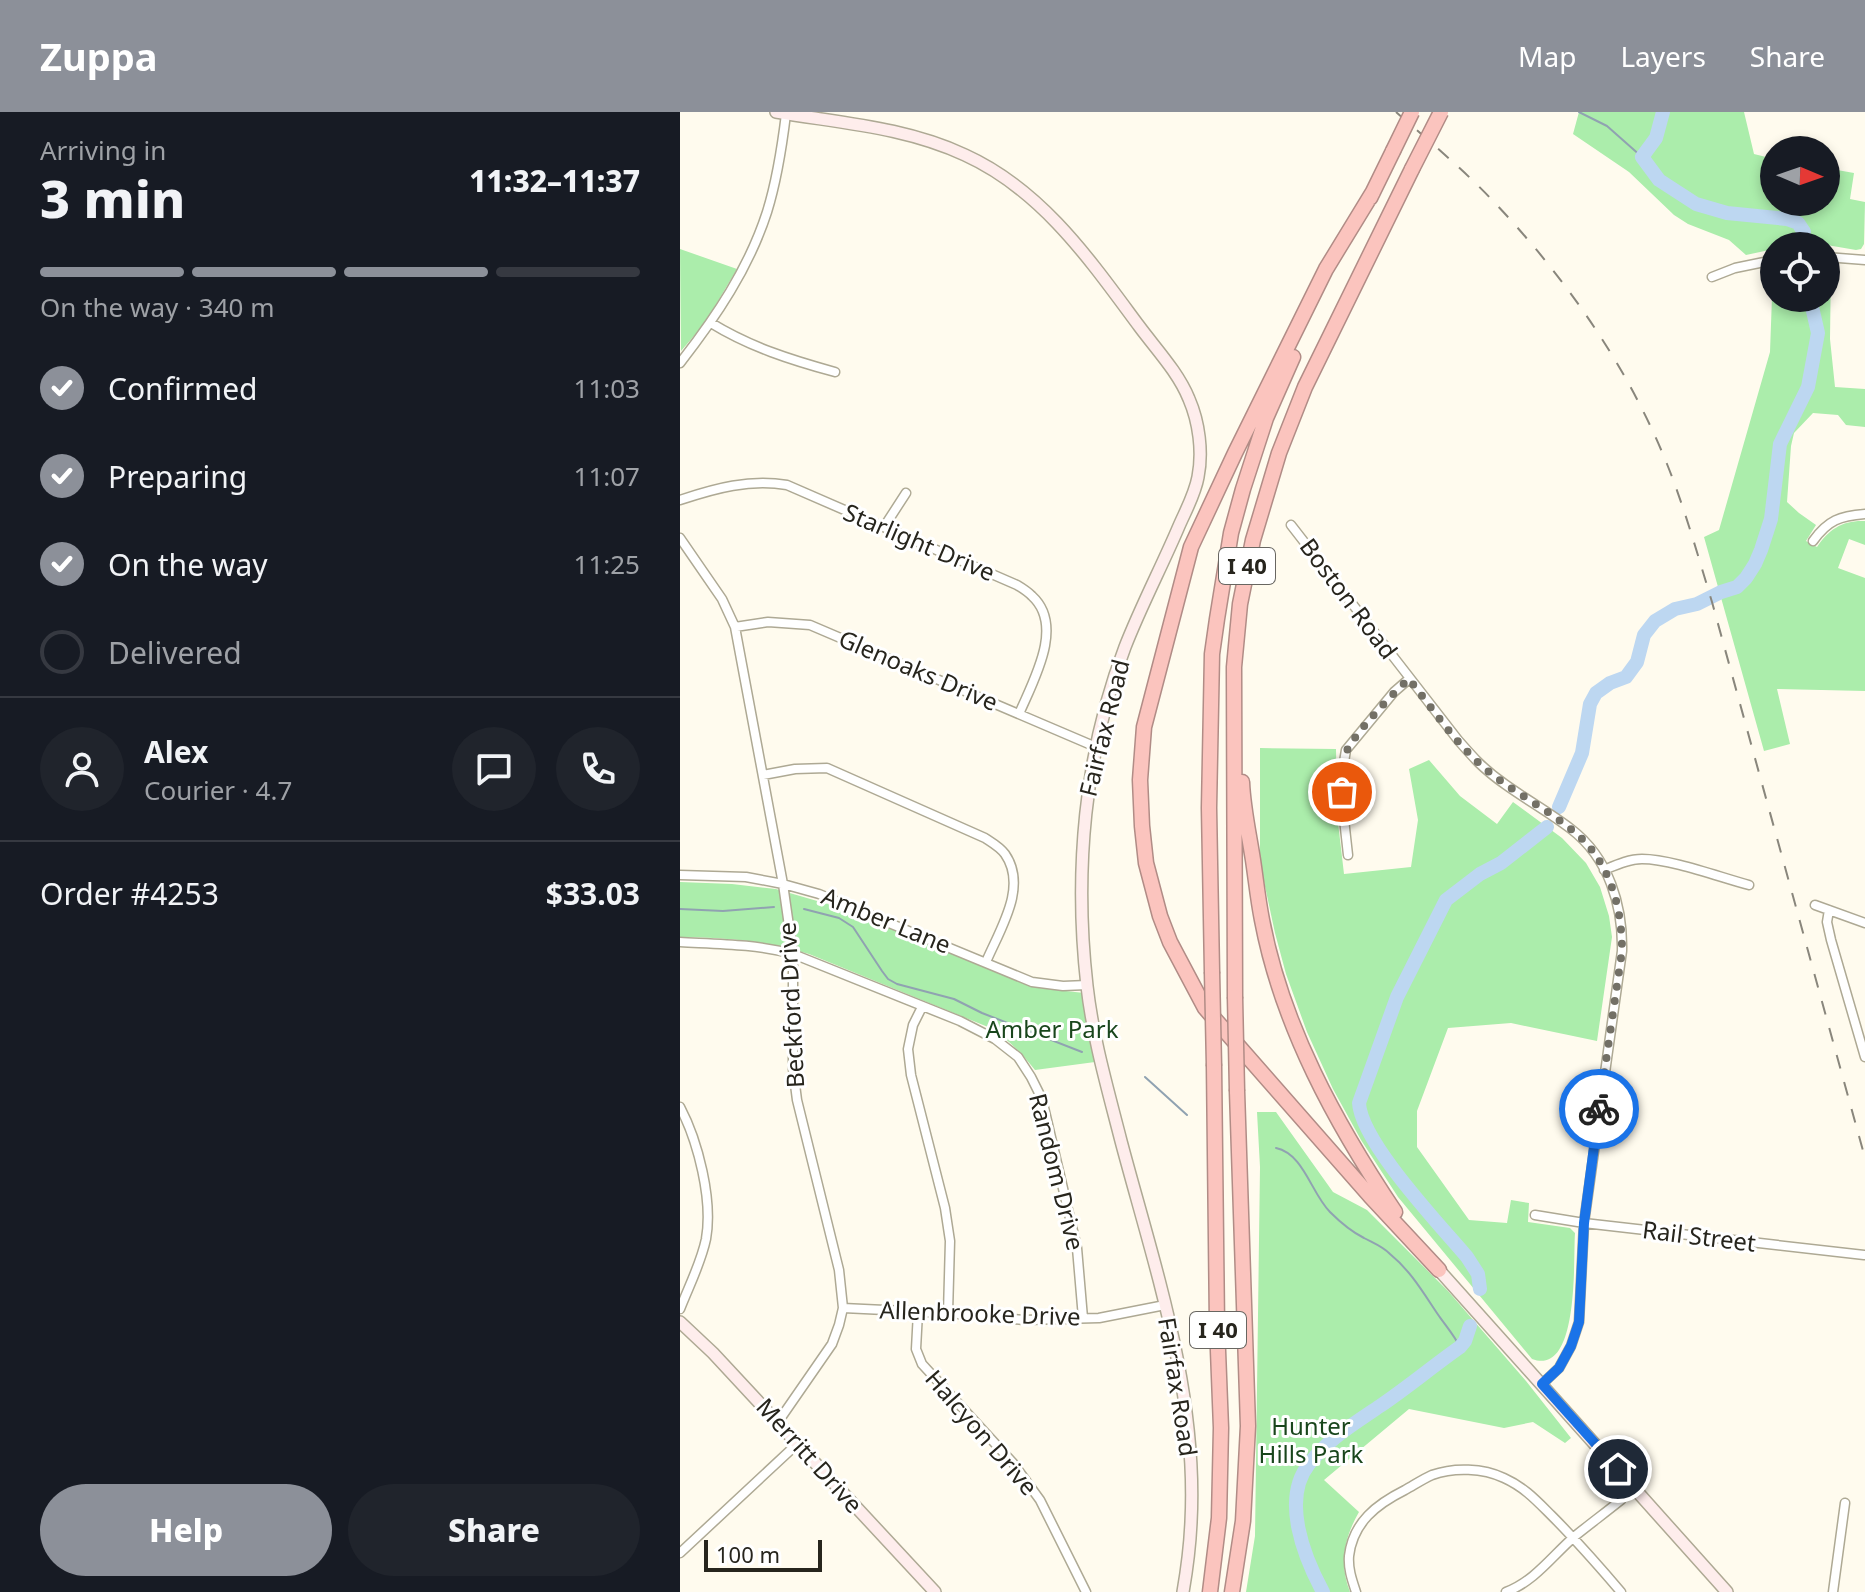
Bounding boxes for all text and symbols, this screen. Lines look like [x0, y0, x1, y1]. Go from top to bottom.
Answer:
text: Zuppa [40, 30, 158, 82]
text: Map [1518, 37, 1576, 75]
text: Layers [1620, 37, 1706, 75]
text: Share [1750, 37, 1825, 75]
text: Arriving in [40, 132, 166, 168]
north arrow [1760, 136, 1840, 216]
map controls [1760, 136, 1840, 312]
text: 11:32–11:37 [469, 160, 640, 201]
text: 3 min [40, 162, 185, 233]
button: locate [1760, 232, 1840, 312]
text: On the way · 340 m [40, 289, 274, 325]
icon: check [40, 366, 84, 410]
text: Confirmed [108, 368, 258, 409]
text: 11:03 [574, 370, 640, 406]
icon: check [40, 454, 84, 498]
text: Preparing [108, 456, 247, 497]
text: 11:07 [574, 458, 640, 494]
street label: Starlight Drive [839, 495, 1000, 588]
street label: Boston Road [1293, 531, 1406, 665]
icon: check [40, 542, 84, 586]
text: On the way [108, 544, 268, 585]
text: 11:25 [574, 546, 640, 582]
road number: I 40 [1219, 548, 1275, 584]
street label: Glenoaks Drive [834, 621, 1003, 718]
text: Delivered [108, 632, 242, 673]
street label: Fairfax Road [1071, 656, 1137, 800]
button: person [40, 727, 124, 811]
button: chat [452, 727, 536, 811]
button: phone [556, 727, 640, 811]
text: Alex [144, 731, 208, 772]
pin [1308, 758, 1376, 826]
icon: bag [1320, 770, 1364, 814]
text: Courier · 4.7 [144, 772, 292, 808]
text: Order #4253 [40, 873, 219, 914]
text: $33.03 [546, 873, 640, 914]
street label: Amber Lane [817, 879, 956, 961]
street label: Beckford Drive [770, 921, 811, 1089]
park label: Amber Park [986, 1012, 1119, 1045]
courier [1559, 1069, 1639, 1149]
icon: bike [1577, 1087, 1621, 1131]
street label: Random Drive [1022, 1090, 1093, 1254]
street label: Rail Street [1641, 1212, 1758, 1259]
street label: Allenbrooke Drive [879, 1292, 1081, 1333]
road number: I 40 [1190, 1312, 1246, 1348]
street label: Fairfax Road [1151, 1315, 1206, 1459]
street label: Halcyon Drive [918, 1362, 1046, 1502]
street label: Merritt Drive [750, 1390, 871, 1520]
park label: Hunter Hills Park [1259, 1409, 1364, 1470]
pin [1584, 1435, 1652, 1503]
icon: home [1596, 1447, 1640, 1491]
button: Help [40, 1484, 332, 1576]
button: Share [348, 1484, 640, 1576]
scale bar [704, 1536, 822, 1572]
text: 100 m [716, 1539, 780, 1569]

